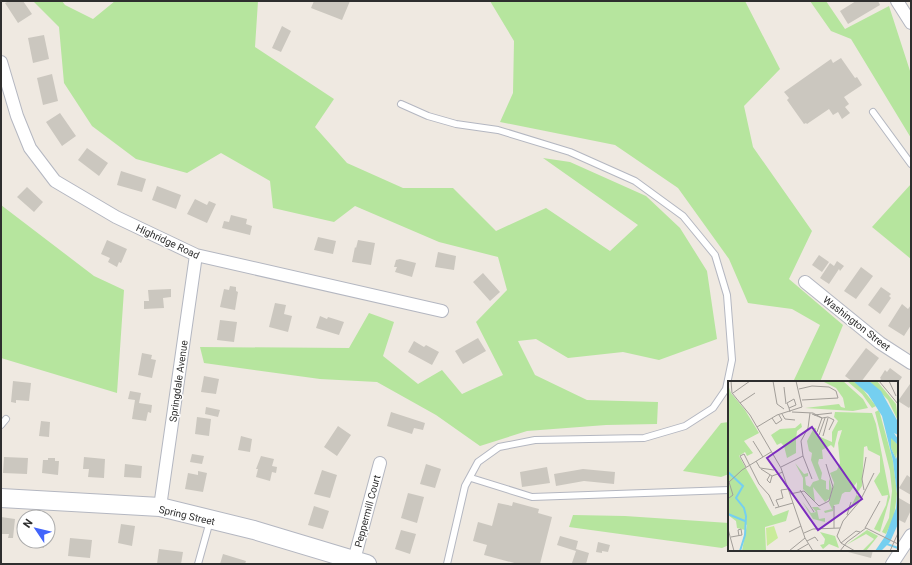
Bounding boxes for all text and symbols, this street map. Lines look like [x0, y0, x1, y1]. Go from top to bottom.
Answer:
street label: Highridge Road [134, 222, 201, 261]
street label: Washington Street [821, 294, 892, 353]
street label: Springdale Avenue [167, 339, 190, 423]
inset map [728, 381, 898, 551]
street label: Peppermill Court [353, 474, 382, 549]
street label: Spring Street [158, 504, 216, 527]
north arrow [16, 509, 56, 549]
text: N [21, 516, 36, 530]

